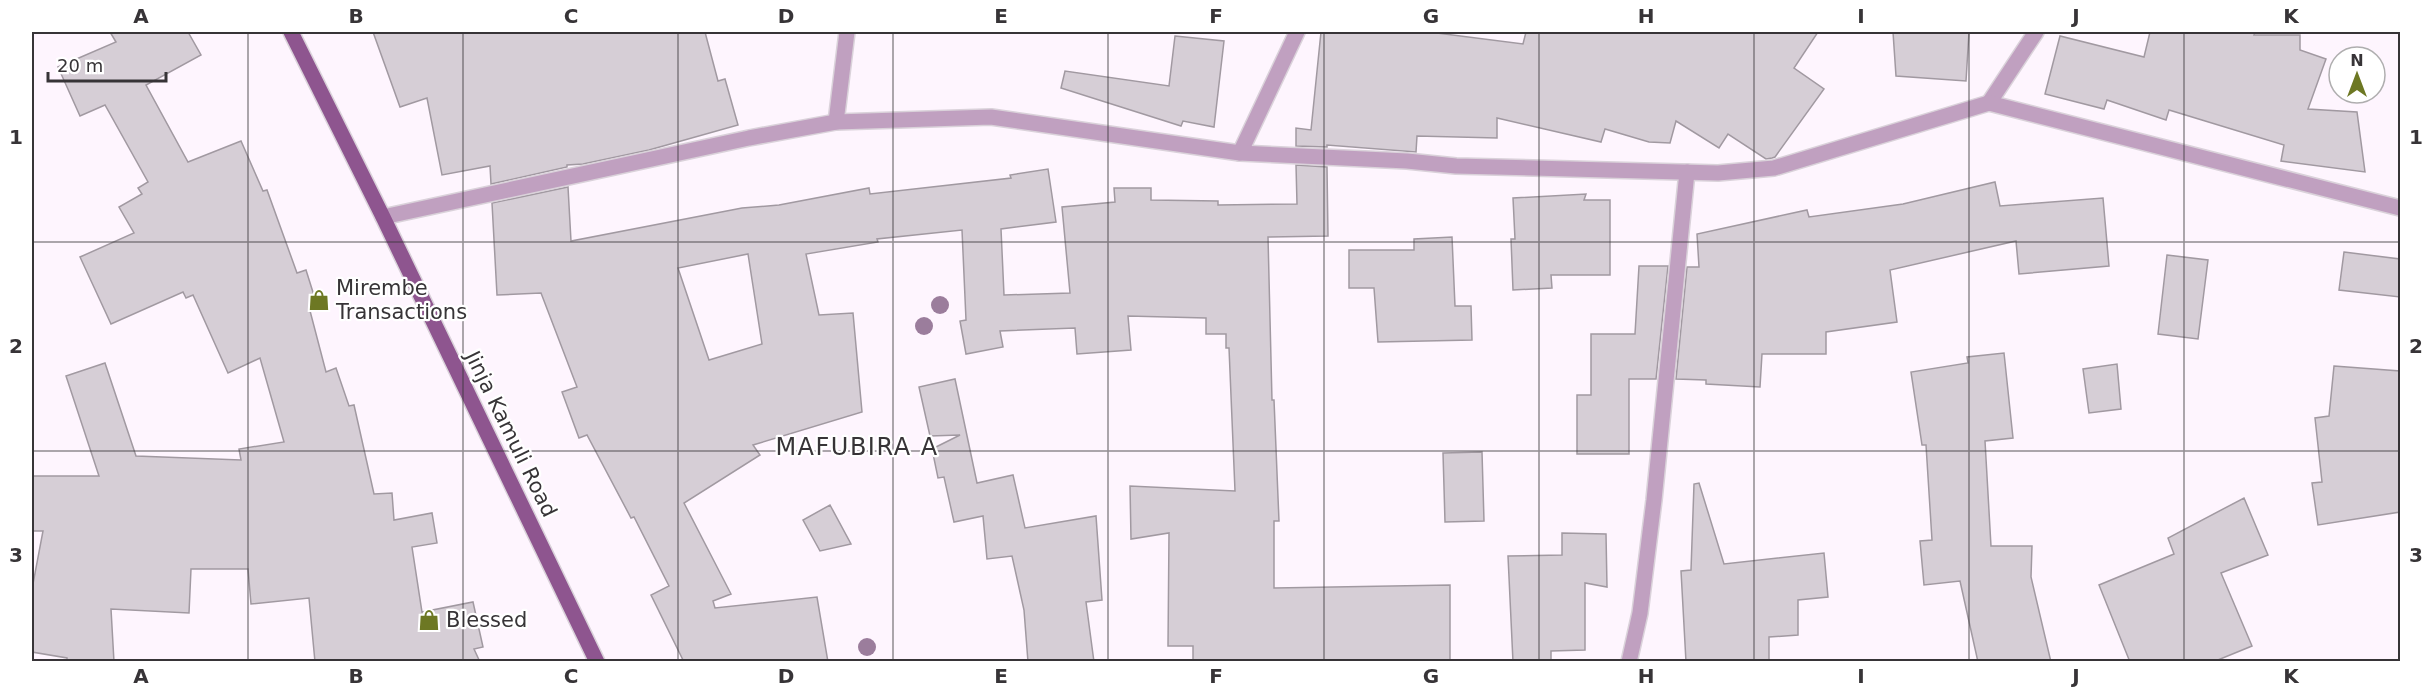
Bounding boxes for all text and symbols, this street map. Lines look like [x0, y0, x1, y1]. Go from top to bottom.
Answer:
text: A [133, 4, 149, 28]
text: B [348, 4, 364, 28]
text: C [564, 4, 578, 28]
text: D [778, 4, 794, 28]
text: E [994, 4, 1008, 28]
text: F [1209, 4, 1223, 28]
text: G [1423, 4, 1439, 28]
text: H [1638, 4, 1654, 28]
text: I [1857, 4, 1865, 28]
text: J [2070, 4, 2080, 28]
text: K [2283, 4, 2300, 28]
scale bar [48, 45, 166, 83]
north arrow [2327, 45, 2387, 105]
text: N [2350, 51, 2364, 70]
text: 20 m [57, 55, 103, 76]
text: 1 [9, 125, 23, 149]
text: 1 [2409, 125, 2423, 149]
place label: Mirembe Transactions [335, 276, 467, 324]
shop icon: Mirembe Transactions [307, 288, 331, 312]
text: 2 [9, 334, 23, 358]
text: 2 [2409, 334, 2423, 358]
street label: Jinja Kamuli Road [459, 345, 562, 521]
district label: MAFUBIRA A [775, 433, 939, 461]
text: 3 [9, 543, 23, 567]
text: 3 [2409, 543, 2423, 567]
shop icon: Blessed [417, 608, 441, 632]
place label: Blessed [446, 608, 527, 632]
text: A [133, 664, 149, 688]
text: B [348, 664, 364, 688]
text: C [564, 664, 578, 688]
text: D [778, 664, 794, 688]
text: E [994, 664, 1008, 688]
text: F [1209, 664, 1223, 688]
text: G [1423, 664, 1439, 688]
text: H [1638, 664, 1654, 688]
text: I [1857, 664, 1865, 688]
text: J [2070, 664, 2080, 688]
text: K [2283, 664, 2300, 688]

